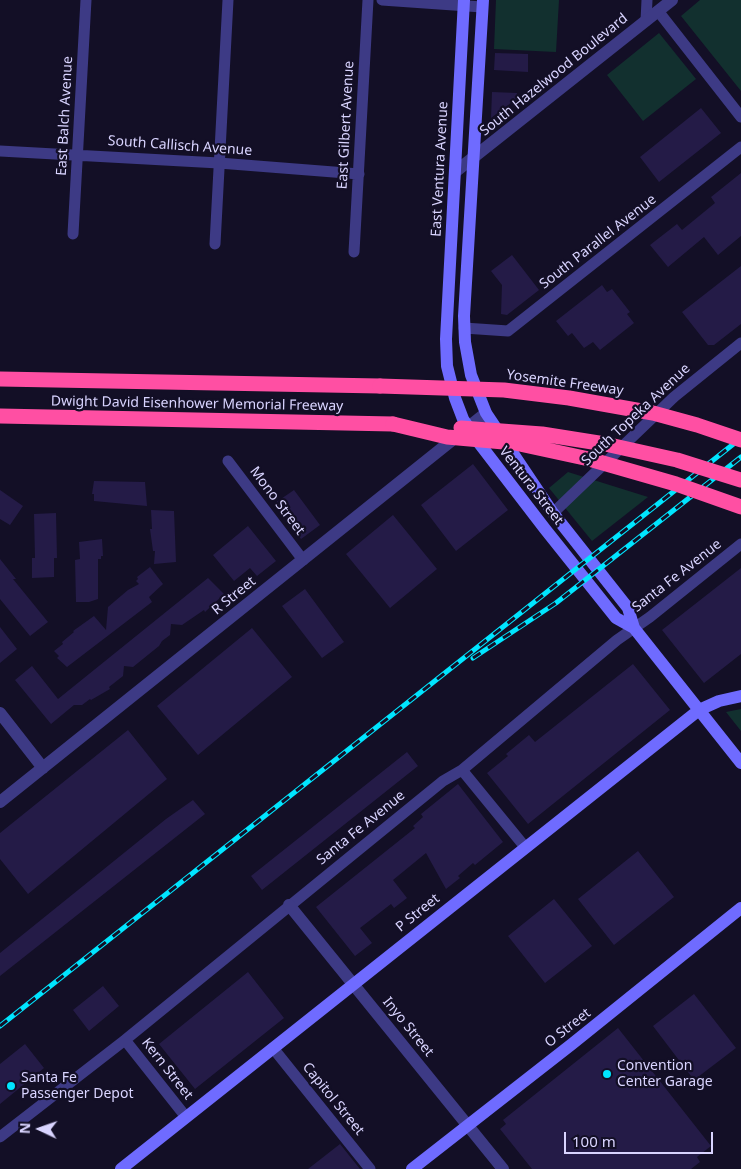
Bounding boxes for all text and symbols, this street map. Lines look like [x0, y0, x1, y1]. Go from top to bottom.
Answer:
street label: South Hazelwood Boulevard [477, 10, 631, 140]
street label: East Balch Avenue [53, 56, 77, 176]
street label: East Gilbert Avenue [334, 60, 358, 190]
street label: East Ventura Avenue [428, 101, 452, 237]
street label: South Callisch Avenue [107, 133, 253, 159]
street label: South Parallel Avenue [536, 191, 660, 293]
street label: South Topeka Avenue [578, 360, 694, 470]
street label: Yosemite Freeway [505, 366, 625, 400]
street label: Dwight David Eisenhower Memorial Freeway [51, 393, 343, 415]
street label: Ventura Street [495, 444, 567, 528]
street label: Mono Street [246, 464, 308, 538]
street label: Santa Fe Avenue [629, 536, 725, 616]
street label: R Street [209, 573, 259, 619]
street label: Santa Fe Avenue [313, 787, 409, 869]
street label: P Street [393, 890, 443, 936]
street label: Inyo Street [379, 994, 437, 1060]
street label: O Street [542, 1005, 594, 1051]
street label: Kern Street [138, 1035, 196, 1103]
place label: Convention Center Garage [617, 1058, 713, 1090]
street label: Capitol Street [299, 1059, 367, 1139]
marker: Convention Center Garage [601, 1068, 613, 1080]
place label: Santa Fe Passenger Depot [21, 1070, 133, 1102]
marker: Santa Fe Passenger Depot [5, 1080, 17, 1092]
north arrow [15, 1104, 65, 1154]
text: N [15, 1122, 34, 1134]
scale bar [566, 1122, 715, 1154]
text: 100 m [572, 1131, 616, 1151]

